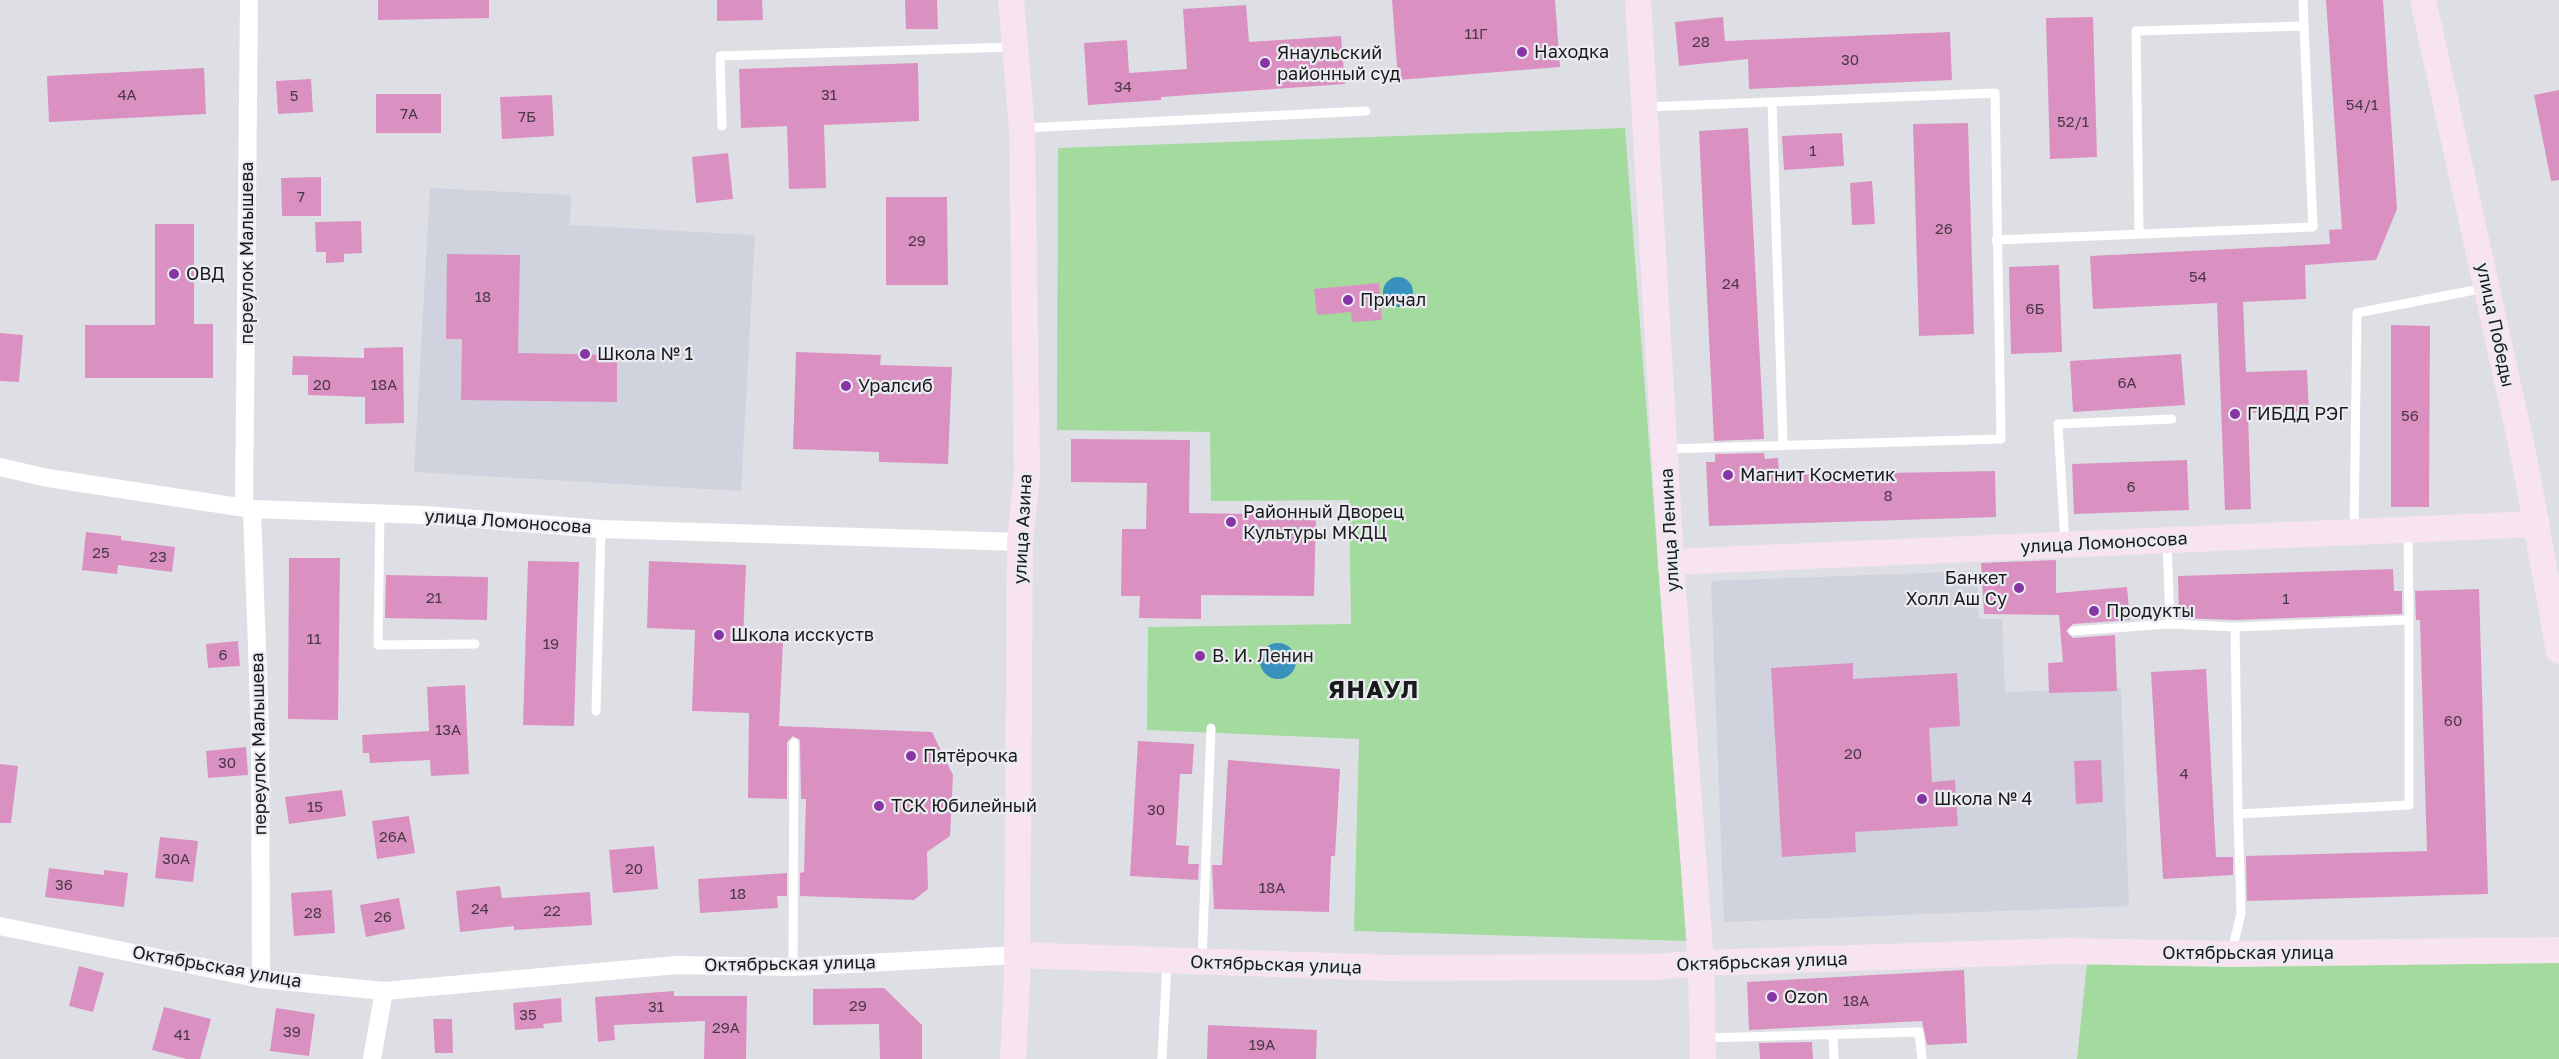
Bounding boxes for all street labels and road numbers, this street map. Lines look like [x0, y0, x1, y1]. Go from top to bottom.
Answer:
street label: переулок Малышева [236, 162, 258, 344]
street label: улица Победы [2471, 261, 2519, 389]
street label: улица Ленина [1656, 468, 1684, 592]
street label: улица Азина [1009, 473, 1037, 585]
street label: улица Ломоносова [424, 505, 592, 539]
street label: улица Ломоносова [2020, 528, 2188, 558]
street label: переулок Малышева [247, 652, 271, 836]
street label: Октябрьская улица [131, 941, 303, 993]
street label: Октябрьская улица [2162, 942, 2334, 964]
street label: Октябрьская улица [1676, 948, 1848, 976]
street label: Октябрьская улица [1190, 951, 1362, 979]
street label: Октябрьская улица [704, 952, 876, 976]

